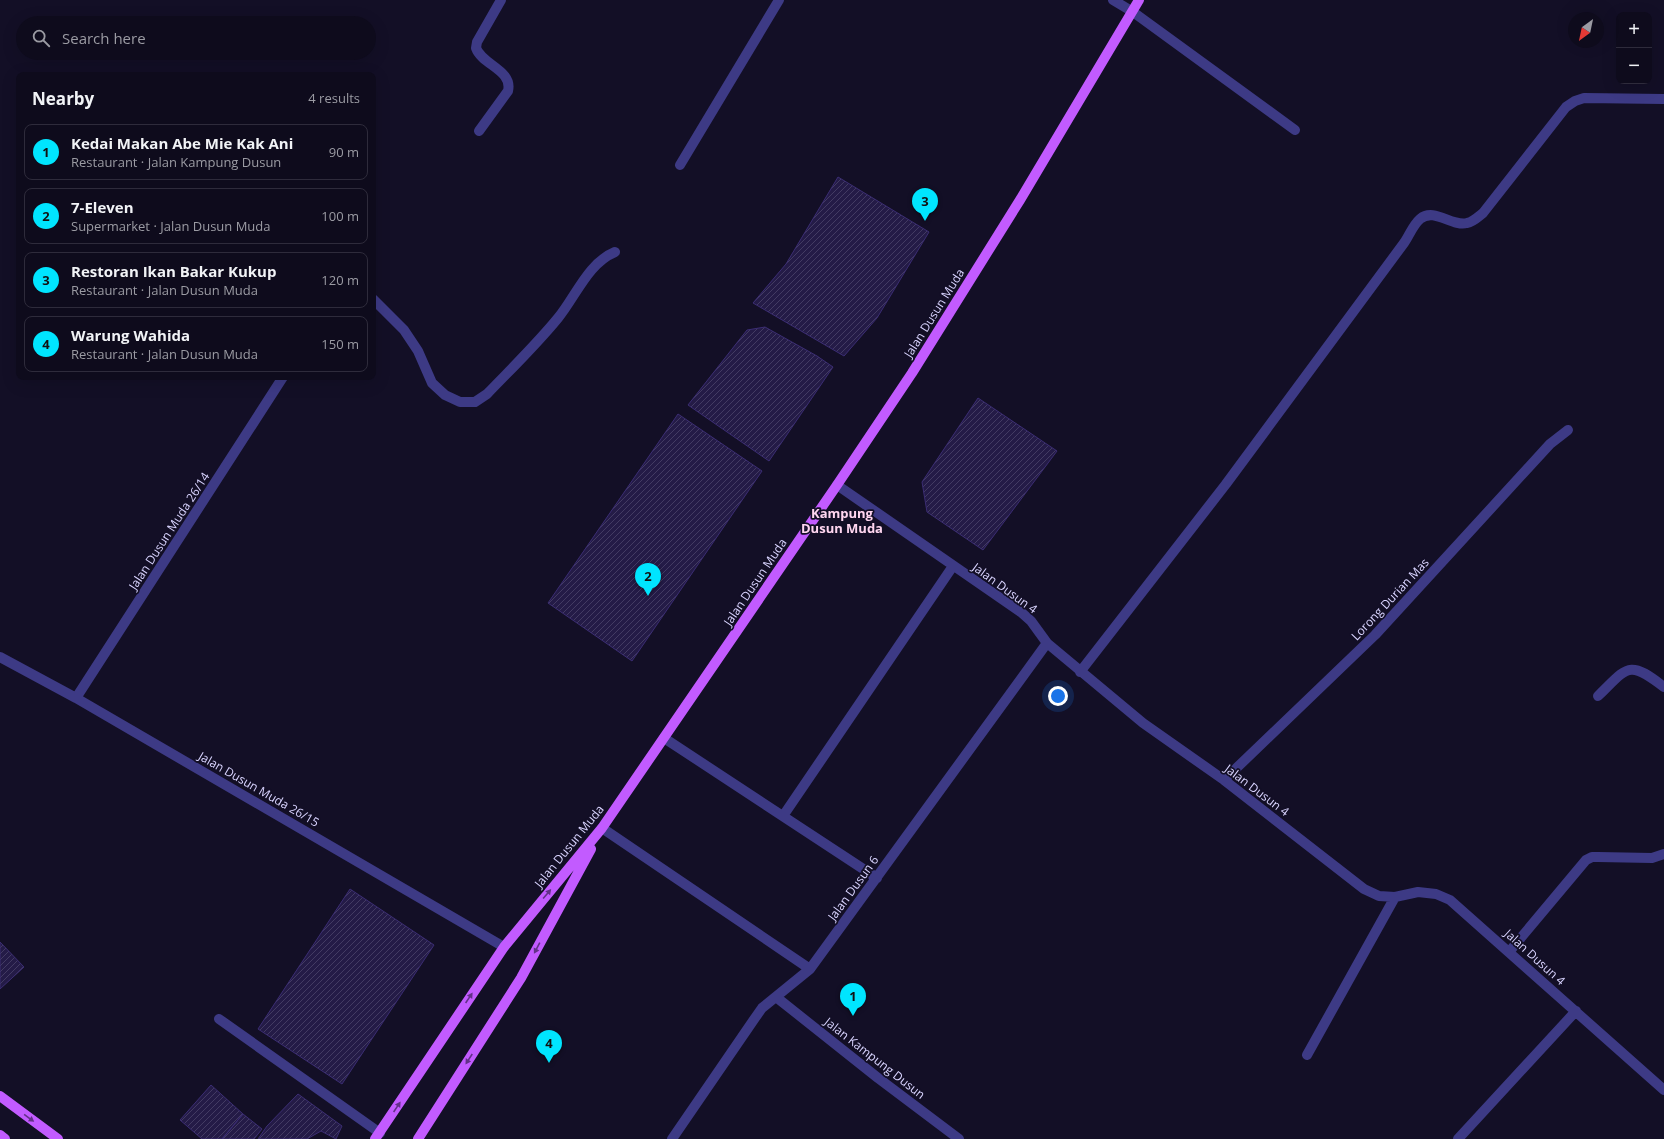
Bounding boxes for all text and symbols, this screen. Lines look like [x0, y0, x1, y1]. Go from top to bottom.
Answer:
north arrow [1568, 12, 1604, 48]
map controls [1616, 12, 1652, 84]
button: + [1616, 12, 1652, 48]
search box [16, 16, 376, 60]
icon: search [30, 27, 52, 49]
text: Search here [62, 28, 146, 48]
button: − [1616, 48, 1652, 84]
text: Nearby [32, 87, 94, 110]
text: 4 results [308, 89, 360, 107]
text: Kedai Makan Abe Mie Kak Ani [71, 133, 293, 153]
text: 1 [42, 143, 50, 161]
text: 90 m [329, 143, 359, 161]
text: Restaurant · Jalan Kampung Dusun [71, 153, 281, 171]
pin: 3 [912, 188, 938, 221]
text: 7-Eleven [71, 197, 134, 217]
text: 2 [42, 207, 50, 225]
text: 100 m [321, 207, 359, 225]
text: Supermarket · Jalan Dusun Muda [71, 217, 271, 235]
text: Restoran Ikan Bakar Kukup [71, 261, 276, 281]
street label: Jalan Dusun Muda [899, 265, 968, 362]
text: 3 [42, 271, 50, 289]
text: 120 m [321, 271, 359, 289]
text: Restaurant · Jalan Dusun Muda [71, 281, 258, 299]
text: Warung Wahida [71, 325, 190, 345]
text: 4 [42, 335, 50, 353]
text: 150 m [321, 335, 359, 353]
text: Restaurant · Jalan Dusun Muda [71, 345, 258, 363]
street label: Jalan Dusun Muda 26/14 [124, 469, 213, 594]
district label: Kampung Dusun Muda [801, 504, 883, 537]
street label: Jalan Dusun Muda [719, 535, 791, 630]
street label: Lorong Durian Mas [1347, 554, 1433, 644]
street label: Jalan Dusun 4 [968, 558, 1041, 617]
pin: 2 [635, 563, 661, 596]
your location [1048, 686, 1068, 706]
street label: Jalan Dusun Muda 26/15 [195, 747, 323, 831]
street label: Jalan Dusun 4 [1221, 760, 1293, 820]
street label: Jalan Dusun Muda [530, 801, 608, 892]
street label: Jalan Dusun 6 [823, 852, 882, 925]
one-way arrow [543, 889, 552, 900]
street label: Jalan Dusun 4 [1500, 924, 1569, 989]
one-way arrow [534, 943, 540, 954]
pin: 1 [840, 983, 866, 1016]
one-way arrow [465, 993, 473, 1004]
street label: Jalan Kampung Dusun [820, 1013, 929, 1103]
pin: 4 [536, 1030, 562, 1063]
one-way arrow [465, 1054, 473, 1064]
one-way arrow [393, 1101, 401, 1112]
one-way arrow [24, 1114, 34, 1122]

